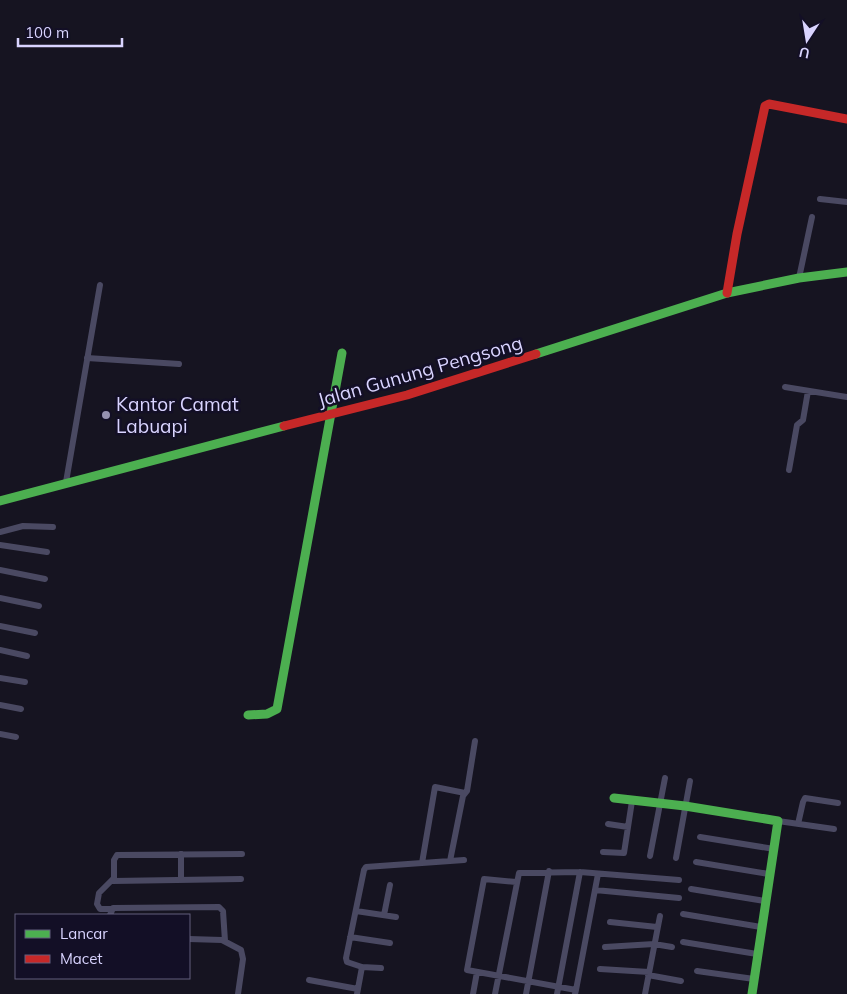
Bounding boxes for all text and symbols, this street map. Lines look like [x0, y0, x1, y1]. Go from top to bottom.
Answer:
scale bar [18, 15, 121, 47]
north arrow [782, 15, 832, 65]
text: 100 m [25, 23, 69, 42]
text: U [797, 43, 811, 63]
street label: Jalan Gunung Pengsong [315, 330, 525, 412]
place label: Kantor Camat Labuapi [116, 392, 239, 438]
marker: Kantor Camat Labuapi [100, 409, 112, 421]
legend [15, 914, 190, 979]
text: Lancar [60, 924, 108, 943]
text: Macet [60, 949, 103, 968]

